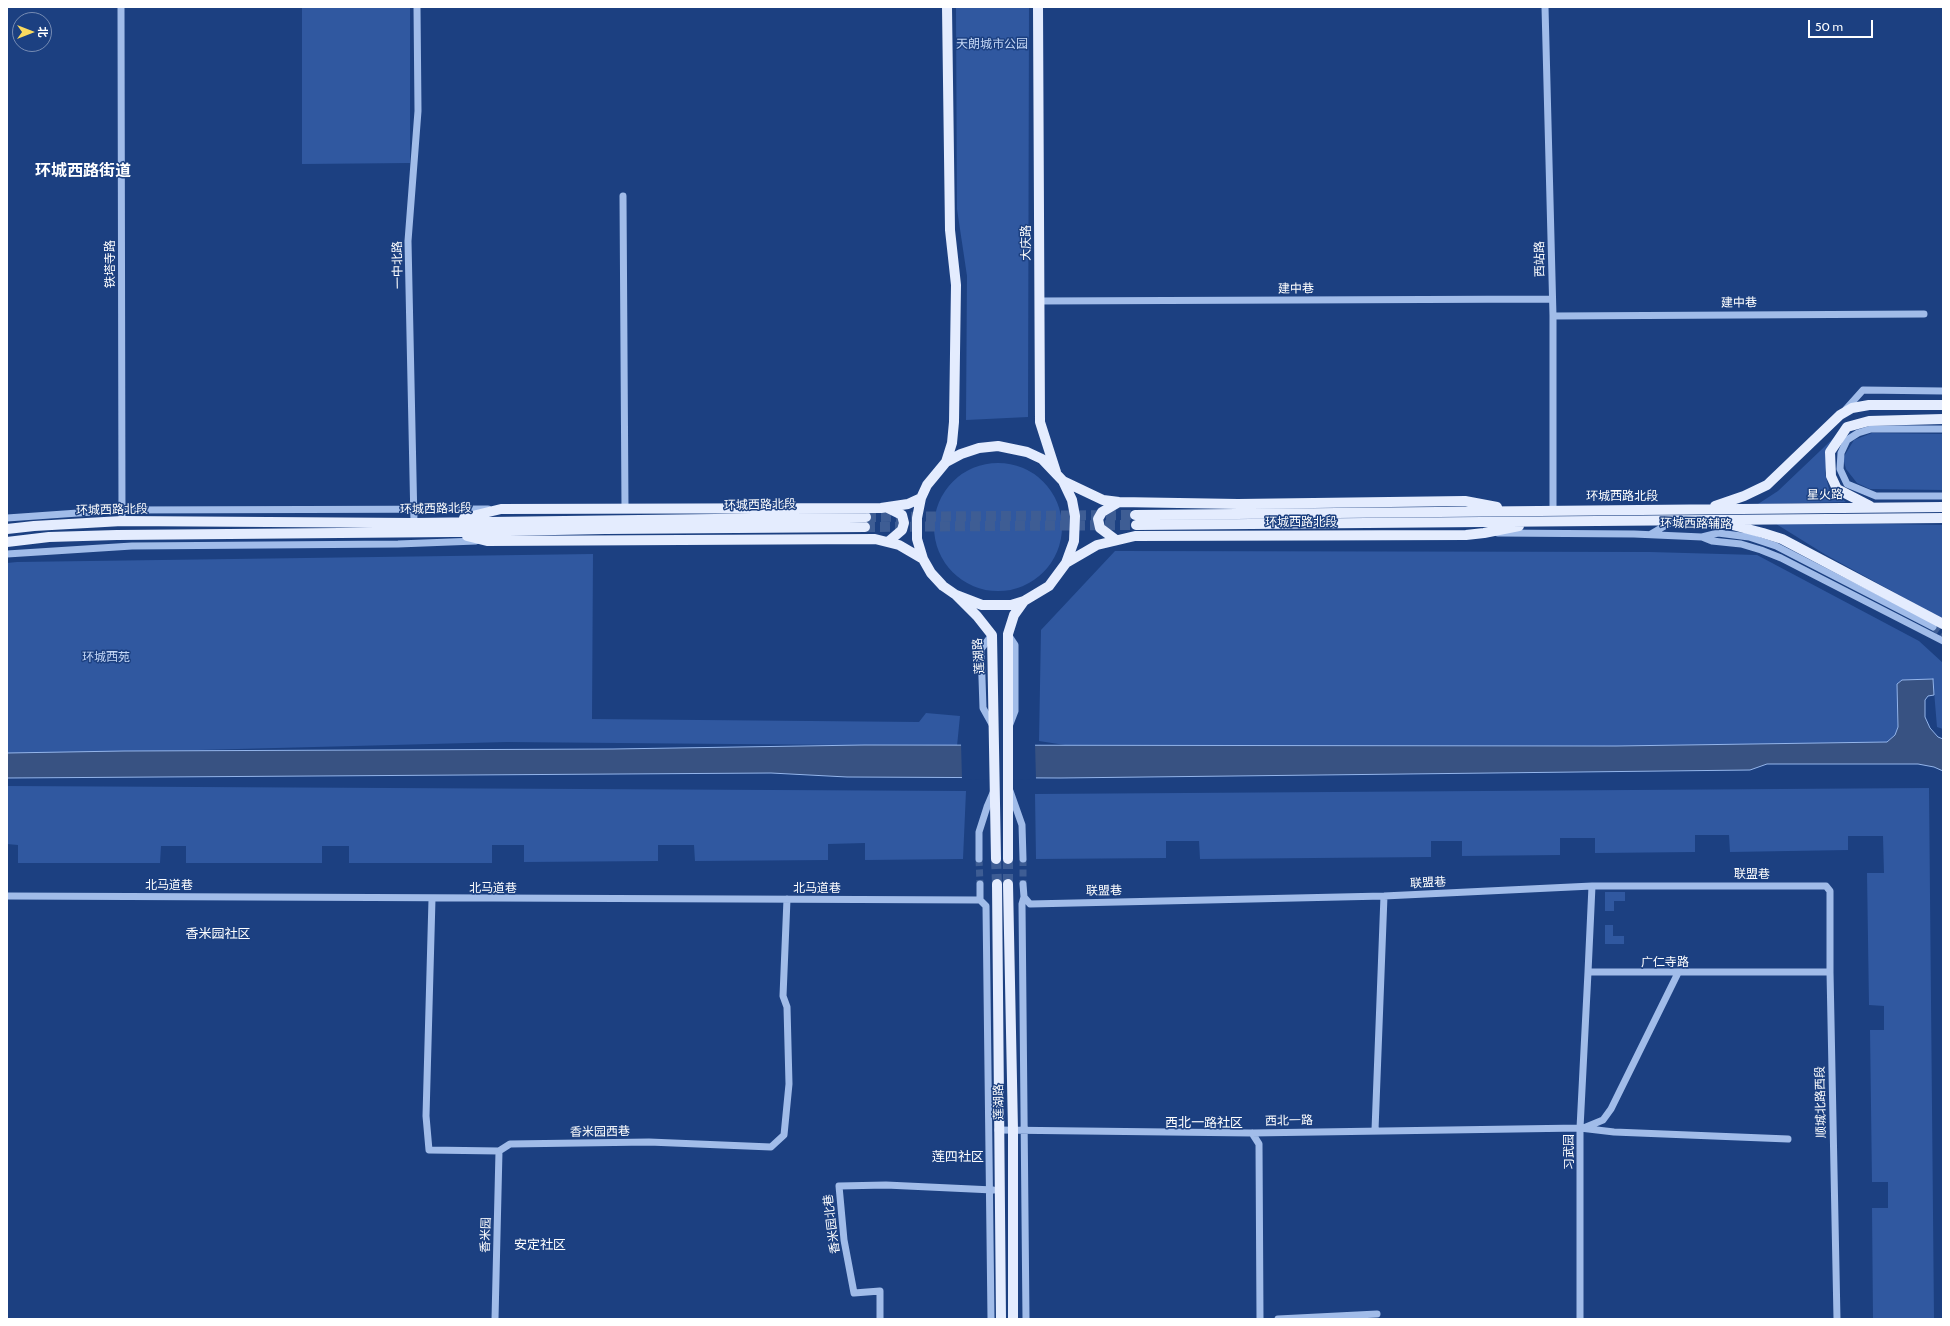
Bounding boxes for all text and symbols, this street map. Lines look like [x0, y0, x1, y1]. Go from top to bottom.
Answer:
north arrow [12, 12, 52, 52]
scale bar [1810, 12, 1875, 38]
text: 50 m [1815, 19, 1843, 34]
text: 北 [36, 27, 50, 38]
park label: 天朗城市公园 [956, 37, 1028, 51]
district label: 环城西路街道 [35, 161, 131, 181]
street label: 大庆路 [1019, 225, 1033, 261]
street label: 铁塔寺路 [103, 240, 117, 288]
street label: 一中北路 [390, 241, 406, 289]
street label: 西站路 [1532, 241, 1548, 277]
street label: 建中巷 [1278, 281, 1314, 297]
street label: 建中巷 [1721, 295, 1757, 311]
street label: 星火路 [1807, 487, 1843, 503]
street label: 环城西路北段 [1586, 489, 1658, 503]
street label: 环城西路北段 [724, 497, 796, 513]
street label: 环城西路北段 [400, 501, 472, 517]
street label: 环城西路北段 [76, 502, 148, 518]
street label: 环城西路北段 [1265, 515, 1337, 529]
street label: 环城西路辅路 [1660, 516, 1732, 532]
street label: 莲湖路 [971, 638, 987, 674]
park label: 环城西苑 [82, 650, 130, 664]
street label: 联盟巷 [1734, 867, 1770, 881]
street label: 联盟巷 [1410, 875, 1446, 891]
street label: 北马道巷 [145, 878, 193, 892]
street label: 北马道巷 [469, 881, 517, 895]
street label: 北马道巷 [793, 881, 841, 895]
street label: 联盟巷 [1086, 883, 1122, 899]
district label: 香米园社区 [186, 926, 250, 942]
street label: 广仁寺路 [1641, 955, 1689, 969]
street label: 顺城北路西段 [1813, 1066, 1829, 1138]
street label: 莲湖路 [991, 1084, 1007, 1120]
street label: 西北一路 [1265, 1113, 1313, 1129]
district label: 西北一路社区 [1165, 1115, 1243, 1131]
street label: 香米园西巷 [570, 1124, 630, 1140]
street label: 习武园 [1562, 1134, 1576, 1170]
district label: 莲四社区 [932, 1149, 984, 1165]
street label: 香米园北巷 [821, 1193, 843, 1255]
street label: 香米园 [478, 1217, 494, 1253]
district label: 安定社区 [514, 1237, 566, 1253]

